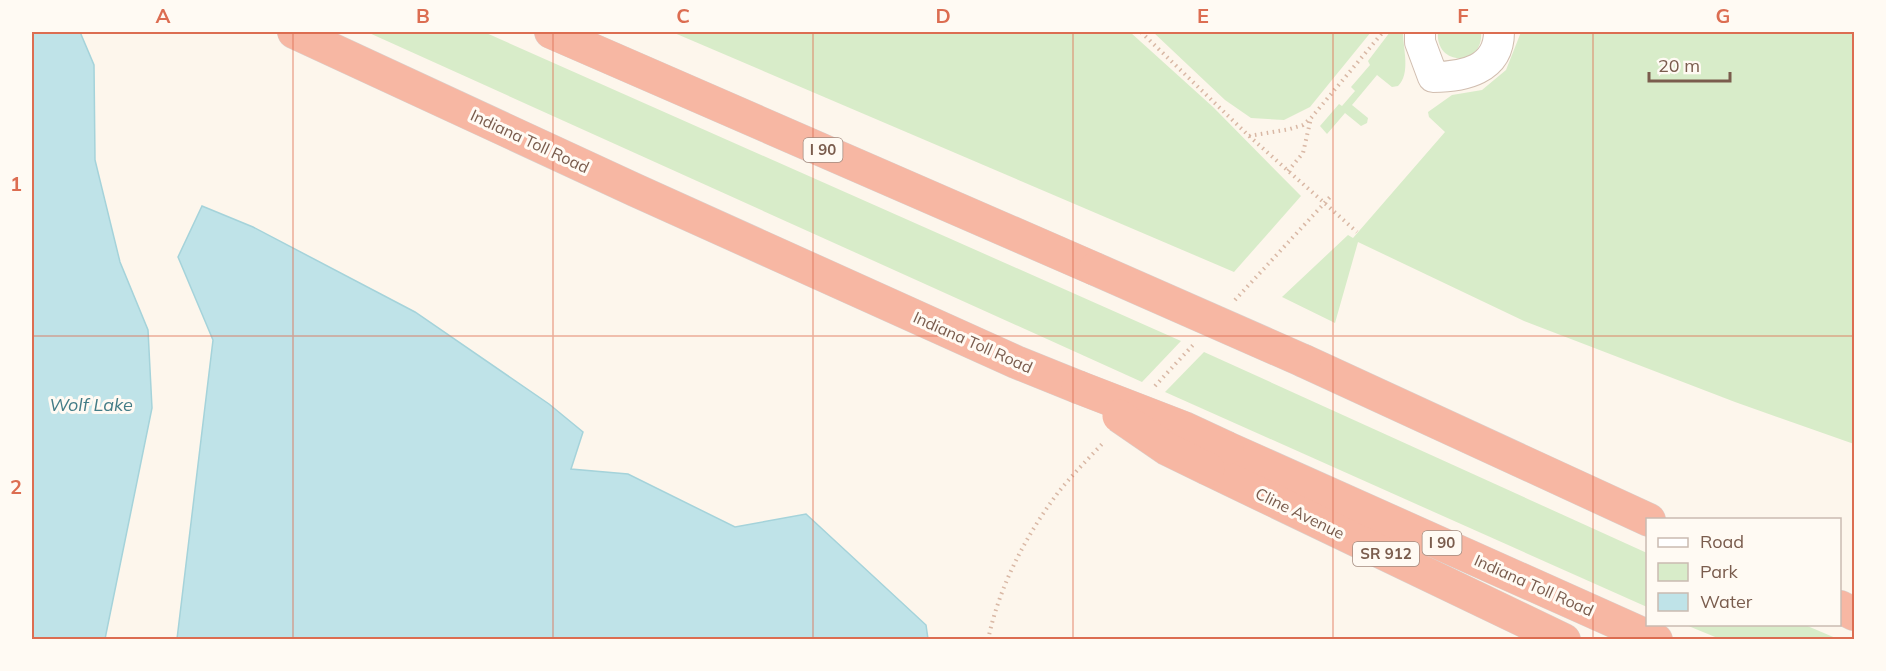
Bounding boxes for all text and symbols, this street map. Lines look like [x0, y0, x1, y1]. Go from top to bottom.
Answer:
text: A [156, 3, 171, 28]
text: B [416, 3, 430, 28]
text: C [676, 3, 690, 28]
text: D [935, 3, 951, 28]
text: E [1197, 3, 1209, 28]
text: F [1457, 3, 1469, 28]
text: G [1716, 3, 1730, 28]
scale bar [1649, 45, 1730, 83]
text: 20 m [1658, 54, 1700, 77]
street label: Indiana Toll Road [468, 105, 592, 177]
road number: I 90 [804, 138, 842, 162]
text: 1 [10, 171, 22, 196]
street label: Indiana Toll Road [910, 307, 1036, 377]
water label: Wolf Lake [49, 393, 133, 416]
text: 2 [10, 474, 22, 499]
street label: Cline Avenue [1252, 483, 1348, 543]
legend [1646, 518, 1841, 626]
text: Road [1700, 530, 1744, 553]
road number: I 90 [1422, 531, 1462, 555]
road number: SR 912 [1353, 542, 1419, 566]
street label: Indiana Toll Road [1471, 550, 1597, 620]
text: Park [1700, 560, 1739, 583]
text: Water [1700, 590, 1753, 613]

